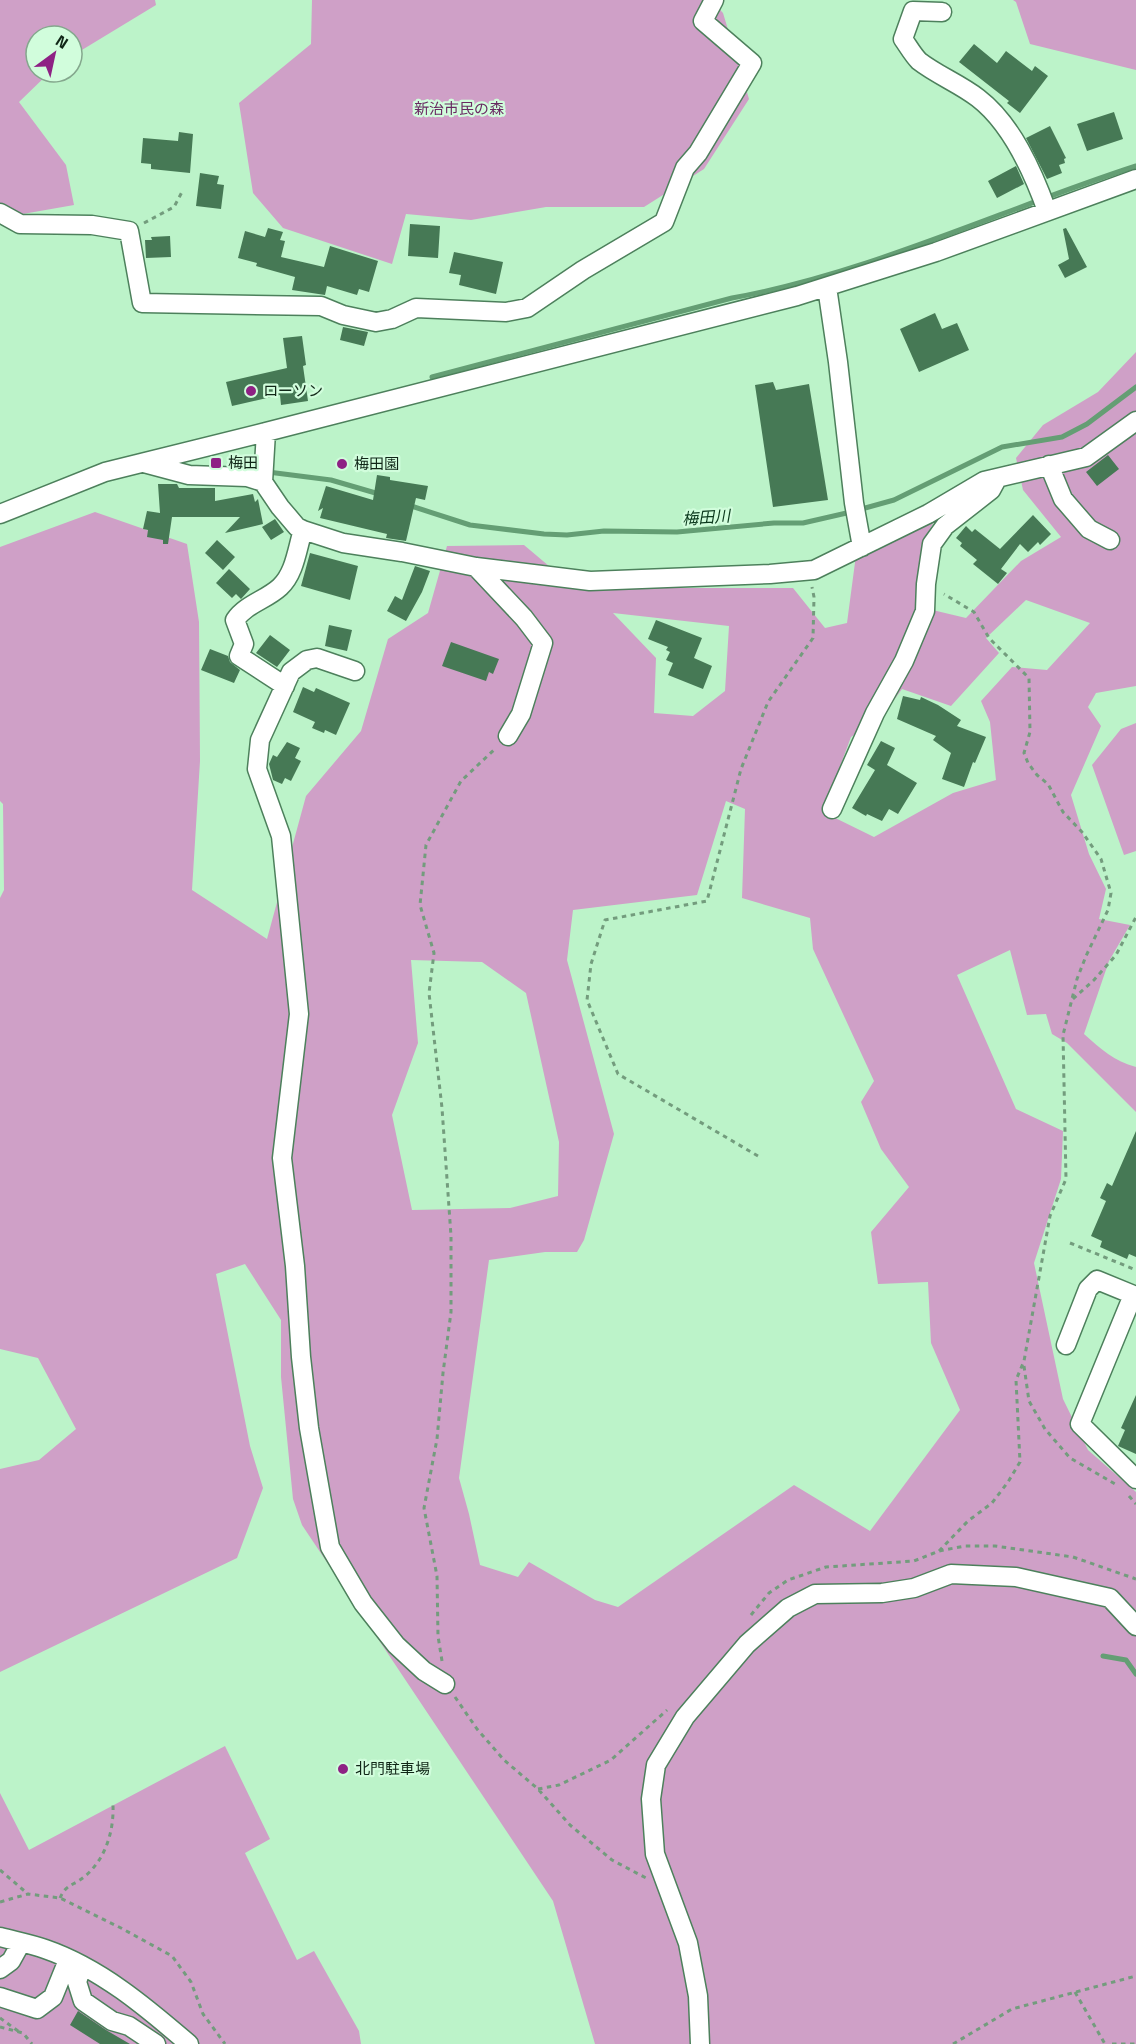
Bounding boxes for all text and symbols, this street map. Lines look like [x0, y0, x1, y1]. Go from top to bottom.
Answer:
north arrow [24, 24, 84, 84]
text: N [51, 28, 73, 55]
park label: 新治市民の森 [414, 97, 504, 120]
place label: ローソン [263, 379, 323, 402]
marker: ローソン [244, 384, 258, 398]
place label: 梅田 [228, 451, 258, 474]
place label: 梅田園 [354, 452, 399, 475]
marker: 梅田 [209, 456, 223, 470]
marker: 梅田園 [335, 457, 349, 471]
water label: 梅田川 [681, 503, 733, 531]
place label: 北門駐車場 [355, 1757, 430, 1780]
marker: 北門駐車場 [336, 1762, 350, 1776]

